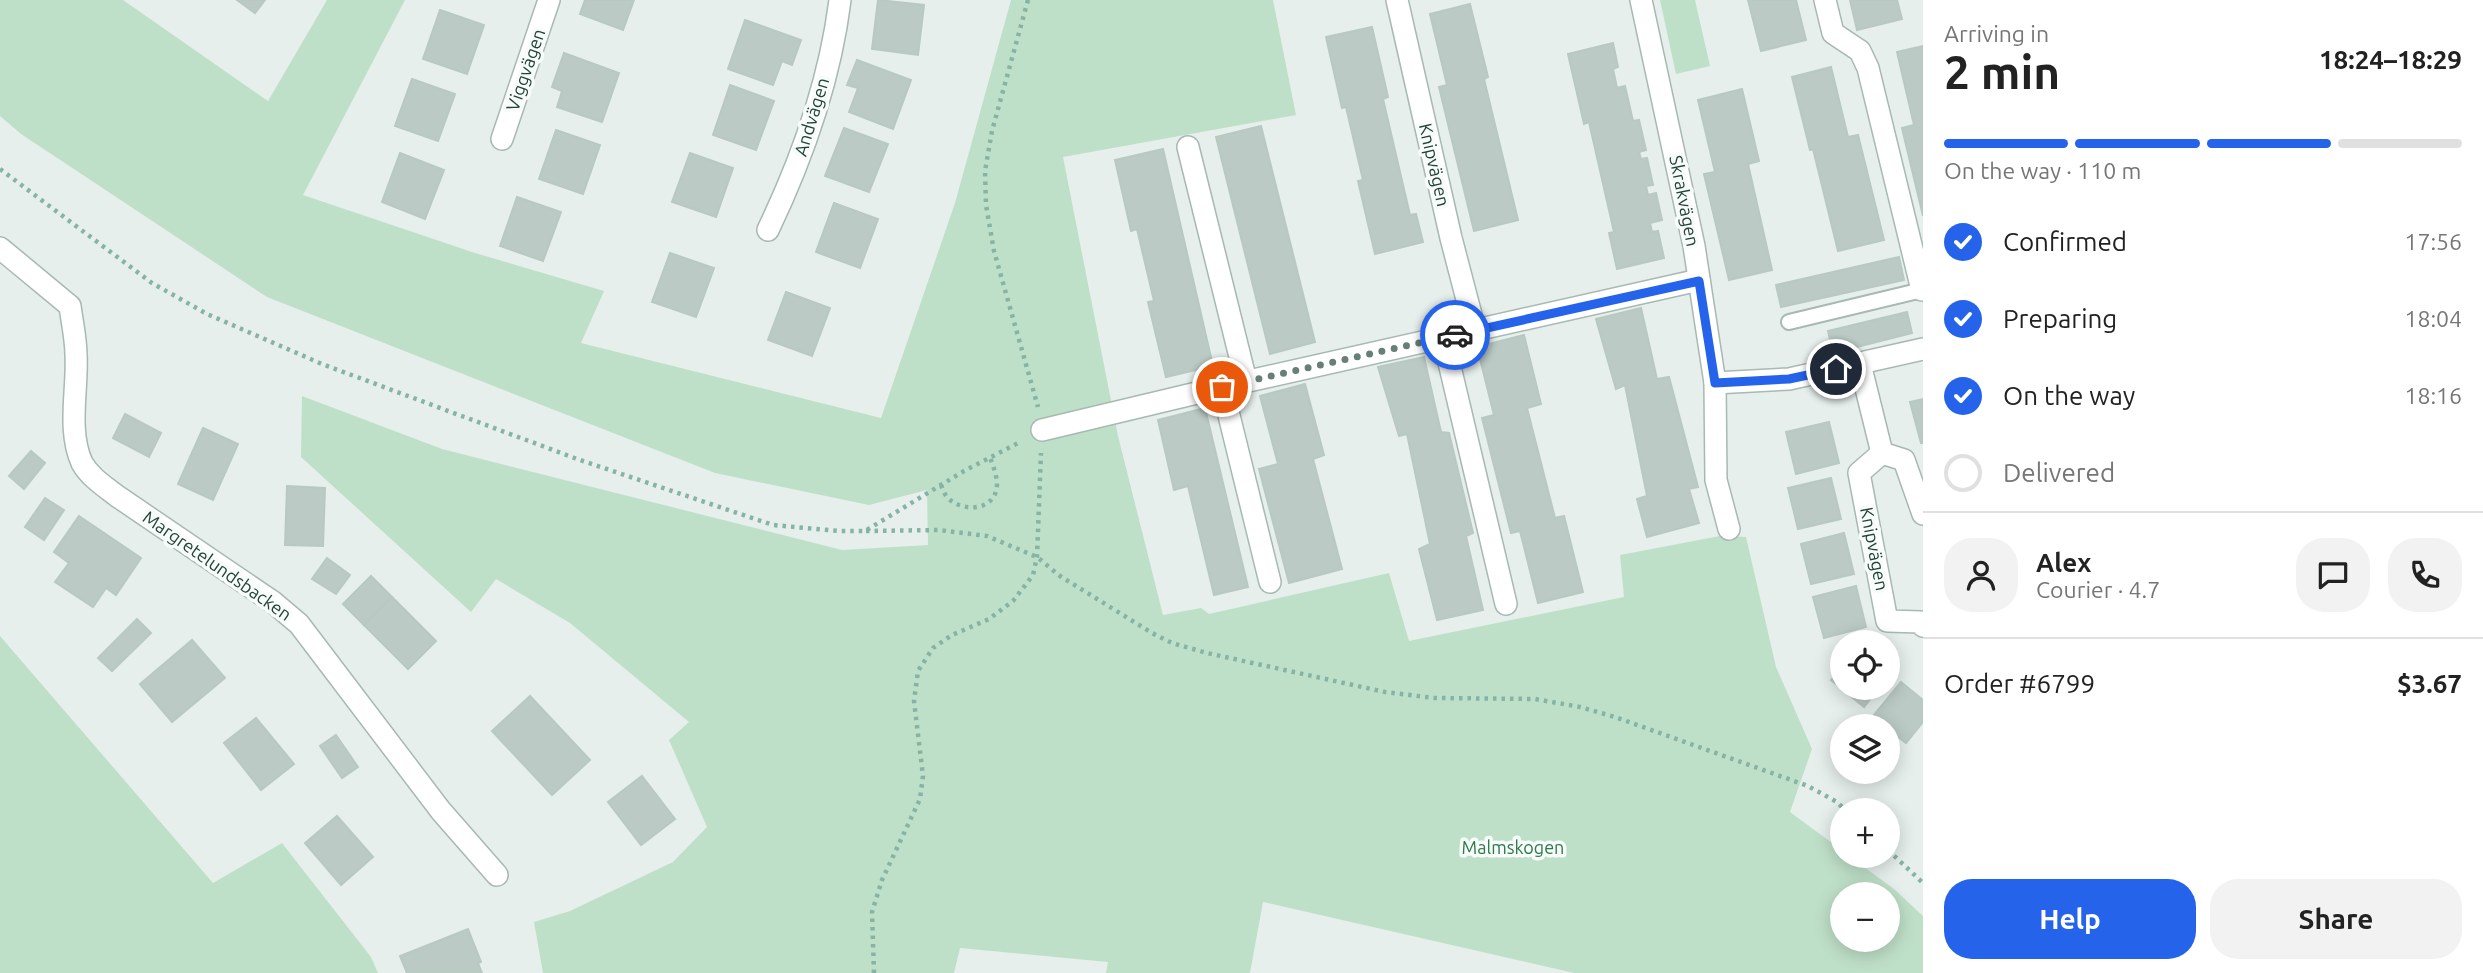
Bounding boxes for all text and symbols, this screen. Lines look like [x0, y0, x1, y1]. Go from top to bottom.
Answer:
text: Arriving in [1944, 21, 2049, 46]
street label: Viggvägen [502, 26, 548, 113]
text: 18:24–18:29 [2319, 45, 2462, 74]
text: 2 min [1944, 46, 2060, 98]
street label: Andvägen [790, 75, 832, 158]
street label: Knipvägen [1416, 121, 1454, 208]
street label: Skrakvägen [1666, 154, 1704, 248]
text: On the way · 110 m [1944, 158, 2141, 183]
icon: check [1944, 223, 1982, 261]
text: Confirmed [2003, 227, 2127, 256]
text: 17:56 [2404, 229, 2462, 254]
courier [1420, 300, 1490, 370]
icon: check [1944, 300, 1982, 338]
text: Preparing [2003, 304, 2117, 333]
text: 18:04 [2404, 306, 2462, 331]
icon: car [1436, 316, 1474, 354]
pin [1806, 339, 1866, 399]
icon: home [1817, 350, 1855, 388]
pin [1192, 357, 1252, 417]
icon: bag [1203, 368, 1241, 406]
icon: check [1944, 377, 1982, 415]
text: On the way [2003, 381, 2135, 410]
text: 18:16 [2404, 383, 2462, 408]
text: Delivered [2003, 458, 2115, 487]
street label: Knipvägen [1857, 505, 1893, 592]
street label: Margretelundsbacken [140, 506, 296, 624]
button: person [1944, 538, 2018, 612]
button: chat [2296, 538, 2370, 612]
button: phone [2388, 538, 2462, 612]
text: Alex [2036, 548, 2091, 577]
text: Courier · 4.7 [2036, 577, 2160, 602]
map controls [1830, 630, 1900, 952]
button: locate [1830, 630, 1900, 700]
text: Order #6799 [1944, 669, 2095, 698]
text: $3.67 [2397, 669, 2462, 698]
button: layers [1830, 714, 1900, 784]
button: + [1830, 798, 1900, 868]
park label: Malmskogen [1462, 837, 1564, 857]
button: Help [1944, 879, 2196, 959]
button: Share [2210, 879, 2462, 959]
button: − [1830, 882, 1900, 952]

